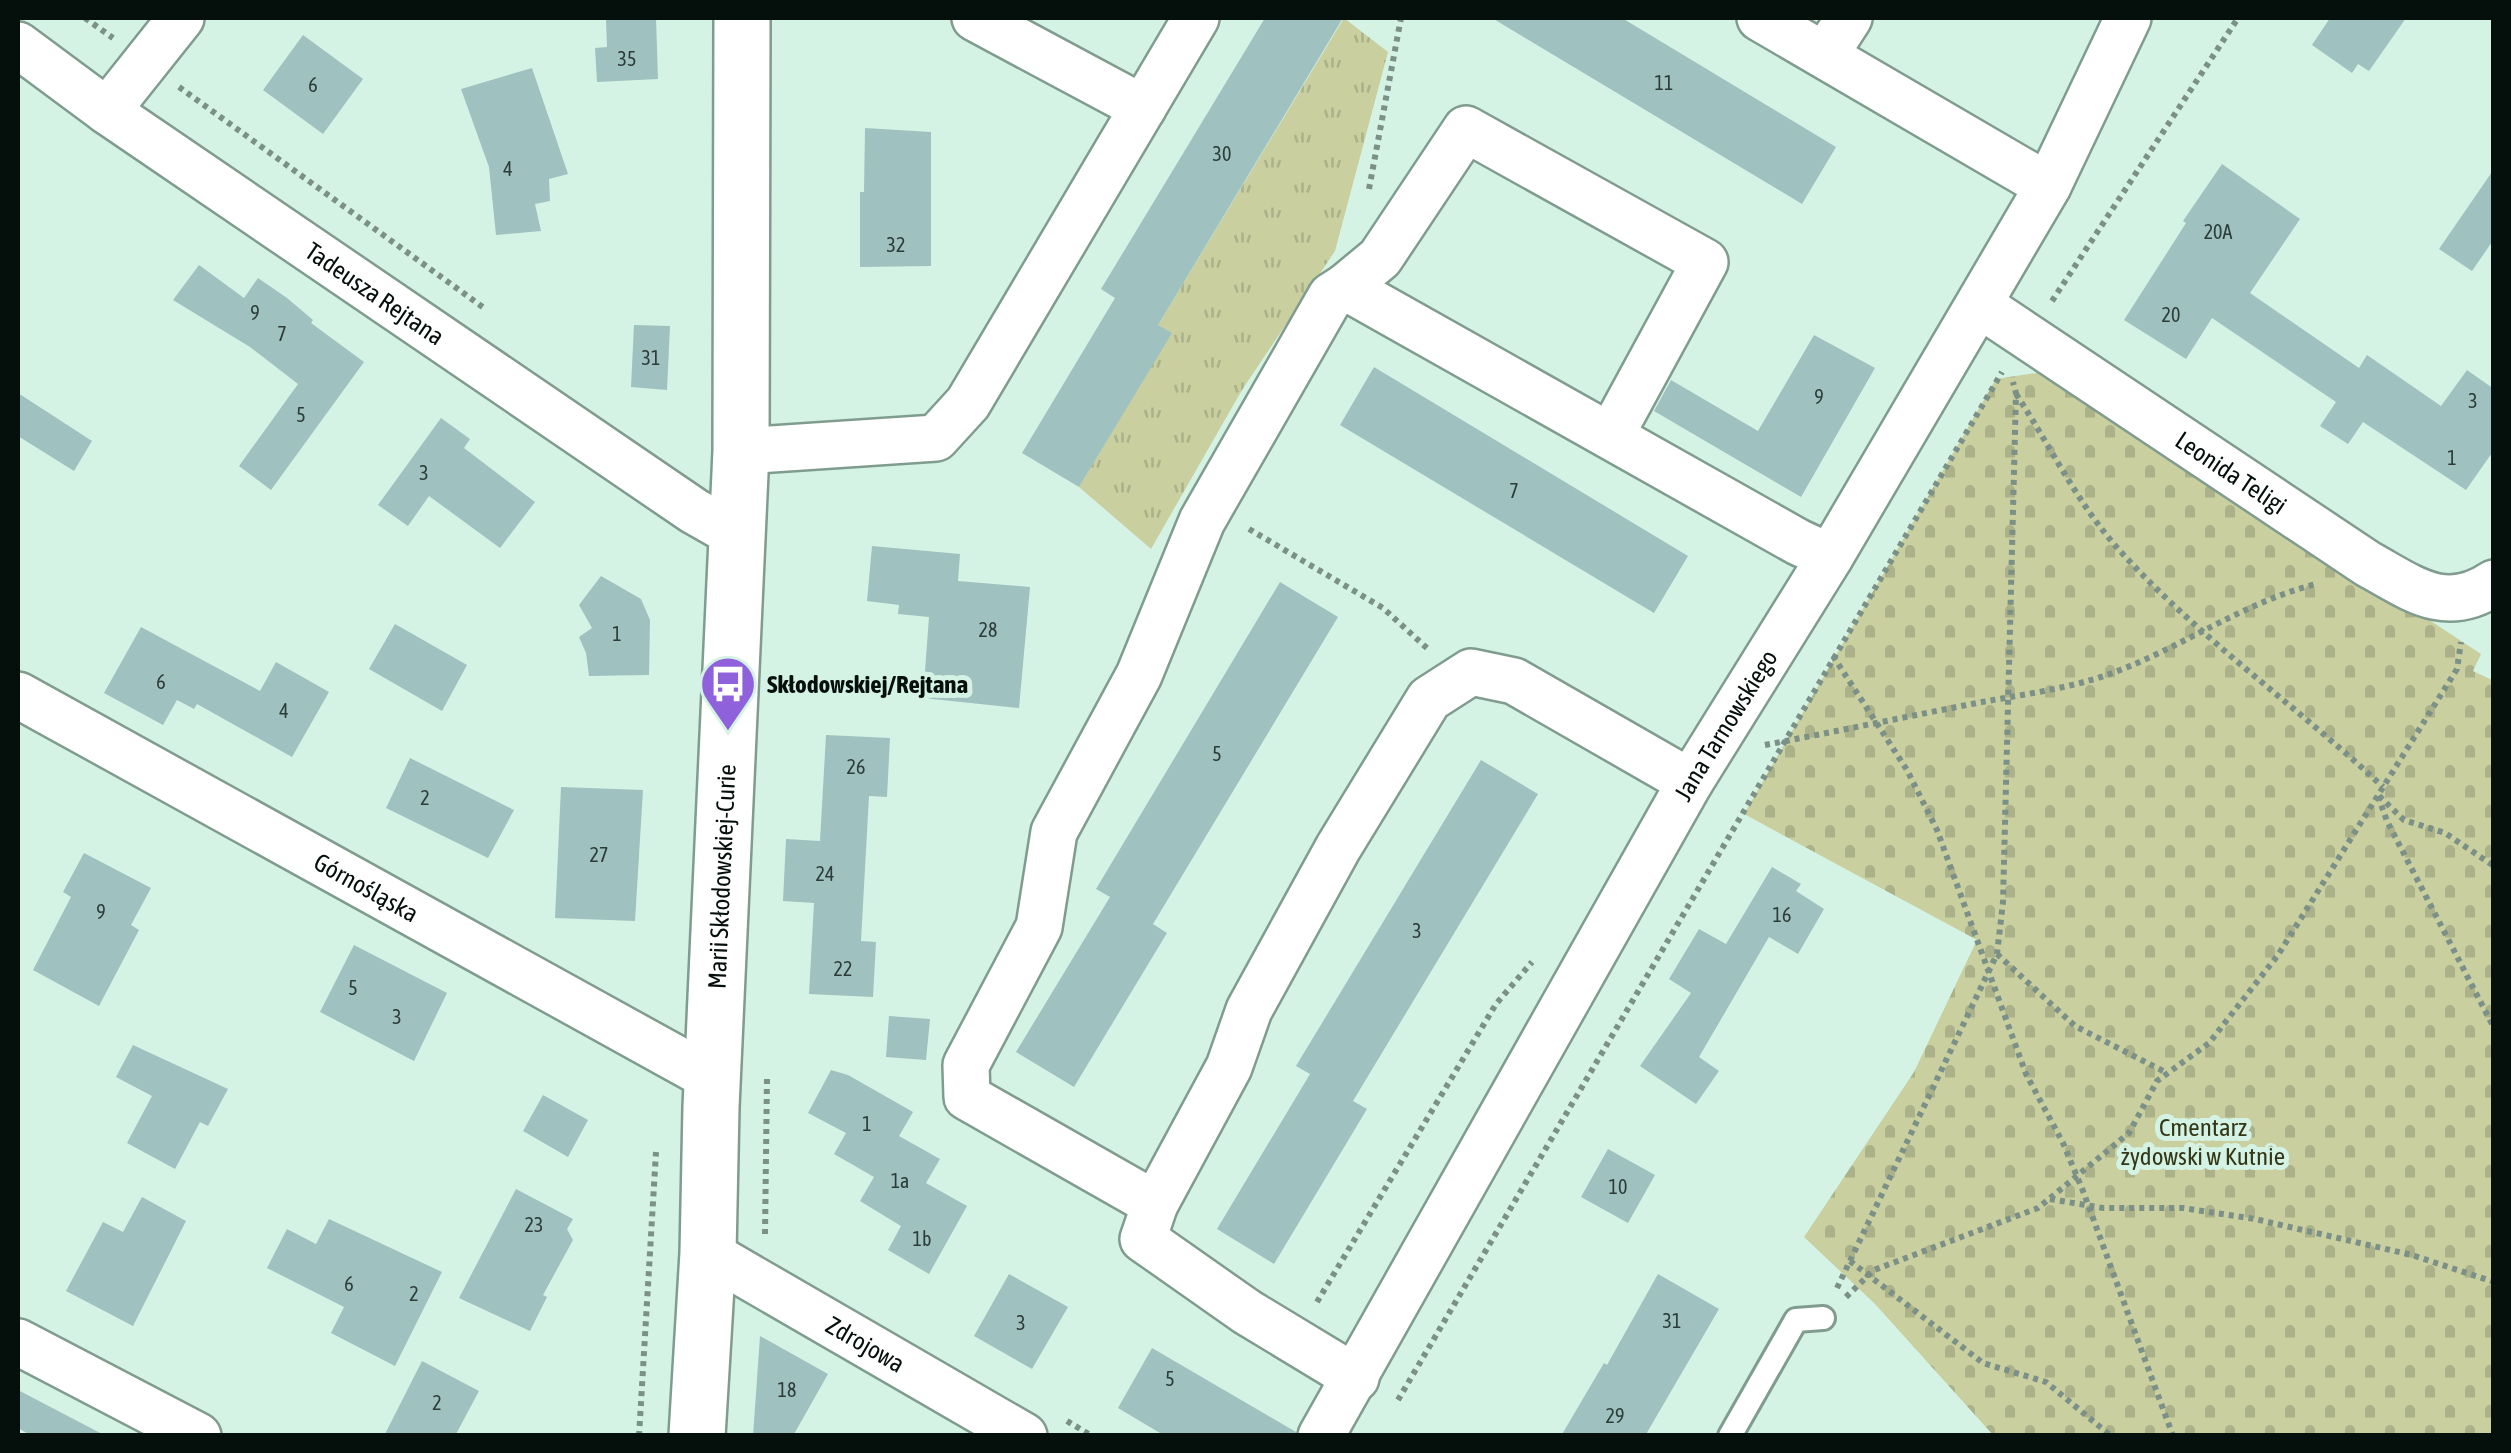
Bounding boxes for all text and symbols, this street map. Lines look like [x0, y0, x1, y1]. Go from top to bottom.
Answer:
house number: 35 [618, 47, 636, 70]
house number: 11 [1655, 71, 1673, 94]
house number: 6 [308, 73, 318, 96]
house number: 30 [1213, 142, 1231, 165]
house number: 4 [503, 157, 513, 180]
house number: 20A [2204, 220, 2232, 243]
house number: 32 [887, 233, 905, 256]
street label: Tadeusza Rejtana [300, 237, 449, 351]
house number: 9 [250, 301, 260, 324]
house number: 20 [2162, 303, 2180, 326]
house number: 7 [277, 322, 287, 345]
house number: 31 [642, 346, 660, 369]
house number: 9 [1814, 385, 1824, 408]
house number: 3 [2468, 389, 2478, 412]
house number: 5 [296, 403, 306, 426]
street label: Leonida Teligi [2170, 426, 2292, 520]
house number: 1 [2447, 446, 2457, 469]
house number: 3 [419, 461, 429, 484]
house number: 7 [1509, 479, 1519, 502]
house number: 28 [979, 618, 997, 641]
house number: 1 [612, 622, 622, 645]
street label: Jana Tarnowskiego [1669, 645, 1783, 805]
bus stop icon: Skłodowskiej/Rejtana [698, 654, 758, 733]
house number: 6 [156, 670, 166, 693]
place label: Skłodowskiej/Rejtana [767, 670, 968, 698]
house number: 4 [279, 699, 289, 722]
house number: 5 [1212, 742, 1222, 765]
house number: 26 [847, 755, 865, 778]
street label: Marii Skłodowskiej-Curie [702, 764, 741, 990]
house number: 2 [420, 786, 430, 809]
house number: 27 [590, 843, 608, 866]
street label: Górnośląska [309, 847, 423, 928]
house number: 24 [816, 862, 834, 885]
house number: 9 [96, 900, 106, 923]
house number: 16 [1773, 903, 1791, 926]
house number: 3 [1412, 919, 1422, 942]
house number: 22 [834, 957, 852, 980]
house number: 5 [348, 976, 358, 999]
house number: 3 [392, 1005, 402, 1028]
house number: 1 [862, 1112, 872, 1135]
park label: Cmentarz żydowski w Kutnie [2121, 1113, 2285, 1170]
house number: 1a [891, 1169, 909, 1192]
house number: 10 [1609, 1175, 1627, 1198]
house number: 23 [525, 1213, 543, 1236]
house number: 1b [913, 1227, 931, 1250]
house number: 6 [344, 1272, 354, 1295]
house number: 2 [409, 1282, 419, 1305]
house number: 31 [1663, 1309, 1681, 1332]
street label: Zdrojowa [821, 1311, 910, 1378]
house number: 3 [1016, 1311, 1026, 1334]
house number: 5 [1165, 1367, 1175, 1390]
house number: 18 [778, 1378, 796, 1401]
house number: 2 [432, 1391, 442, 1414]
house number: 29 [1606, 1404, 1624, 1427]

